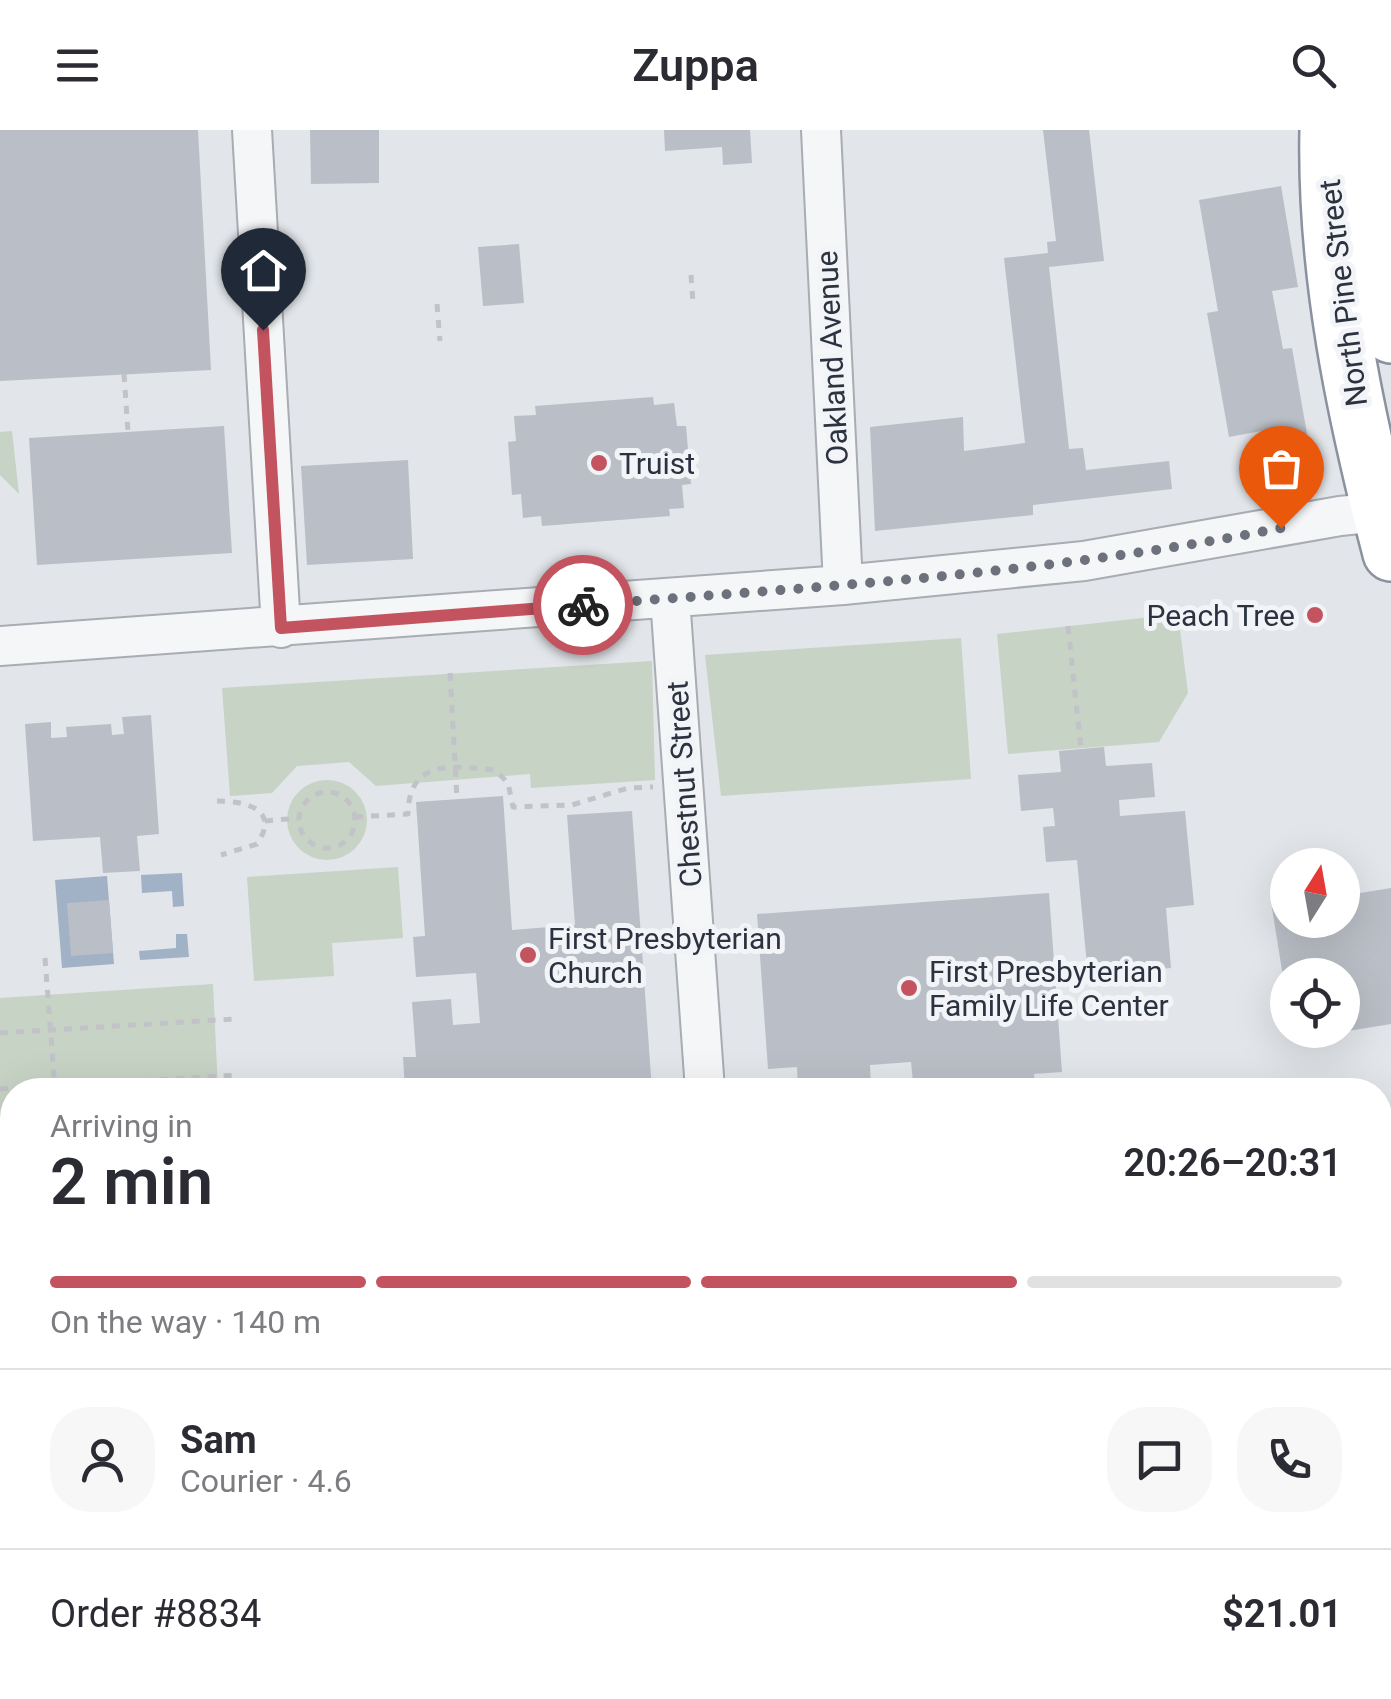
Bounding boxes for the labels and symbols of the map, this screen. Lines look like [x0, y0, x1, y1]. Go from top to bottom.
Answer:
street label: North Pine Street [1312, 177, 1374, 409]
pin [221, 228, 306, 331]
street label: Oakland Avenue [809, 250, 855, 466]
pin [1239, 426, 1324, 529]
place label: Truist [619, 446, 695, 481]
marker: Truist [588, 452, 610, 474]
courier [533, 555, 633, 655]
place label: Peach Tree [1146, 598, 1295, 633]
marker: Peach Tree [1304, 604, 1326, 626]
street label: Chestnut Street [659, 680, 709, 888]
north arrow [1270, 848, 1360, 938]
place label: First Presbyterian Church [548, 921, 782, 990]
marker: First Presbyterian Church [517, 944, 539, 966]
place label: First Presbyterian Family Life Center [929, 954, 1169, 1023]
marker: First Presbyterian Family Life Center [898, 977, 920, 999]

